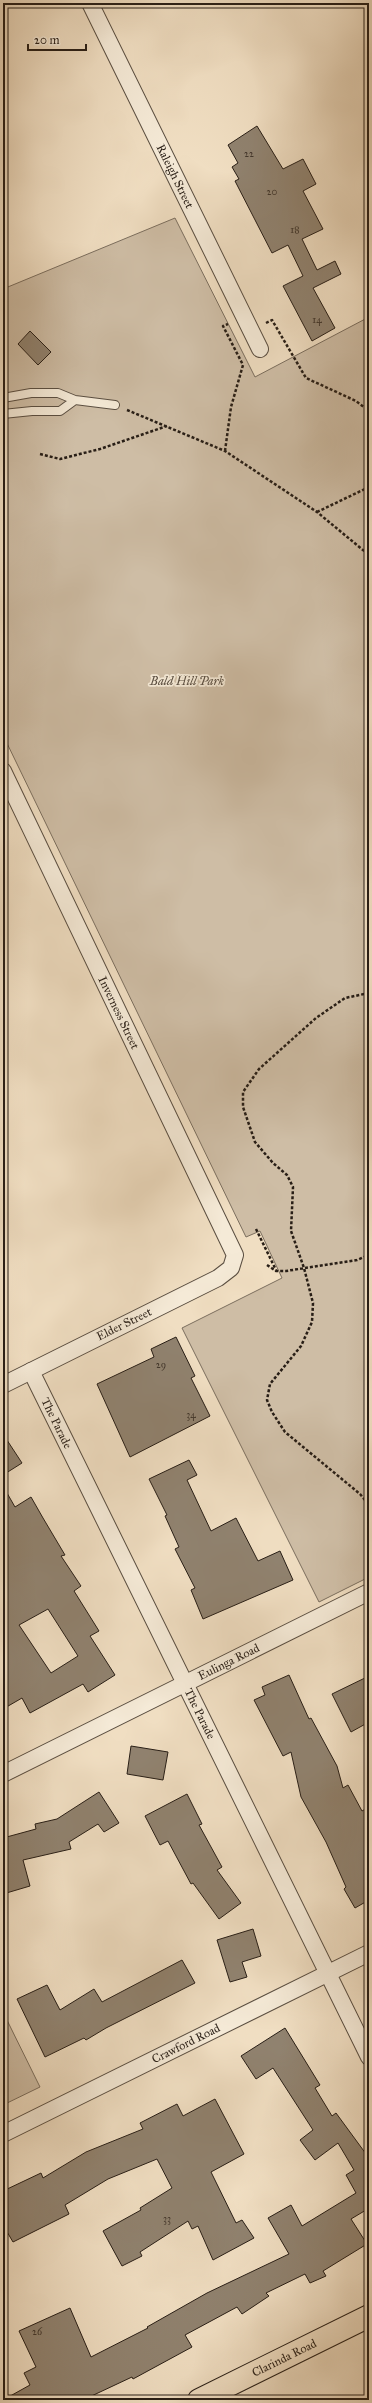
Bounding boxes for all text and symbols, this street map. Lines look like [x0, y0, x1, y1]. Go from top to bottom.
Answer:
scale bar [28, 26, 86, 52]
text: 20 m [34, 33, 60, 47]
street label: Raleigh Street [153, 142, 197, 211]
house number: 22 [244, 148, 254, 160]
house number: 20 [267, 186, 278, 198]
house number: 18 [290, 224, 300, 236]
house number: 14 [312, 314, 322, 326]
park label: Bald Hill Park [149, 674, 225, 688]
street label: Inverness Street [95, 974, 143, 1052]
street label: Elder Street [94, 1304, 155, 1343]
house number: 29 [156, 1359, 166, 1371]
street label: The Parade [38, 1395, 75, 1451]
house number: 34 [186, 1409, 196, 1421]
street label: Eulinga Road [196, 1641, 262, 1683]
street label: The Parade [181, 1686, 218, 1741]
street label: Crawford Road [149, 2021, 222, 2066]
house number: 33 [163, 2213, 171, 2225]
house number: 26 [32, 2326, 43, 2338]
street label: Clarinda Road [250, 2336, 319, 2380]

